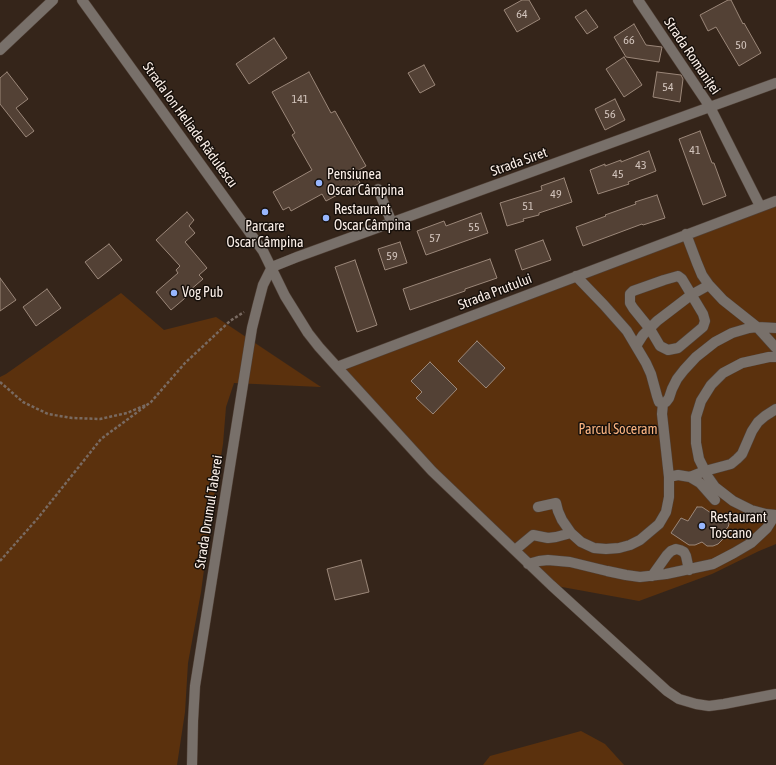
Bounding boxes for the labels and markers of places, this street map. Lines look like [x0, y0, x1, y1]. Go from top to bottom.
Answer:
place label: Pensiunea Oscar Câmpina [327, 167, 404, 200]
marker: Pensiunea Oscar Câmpina [314, 178, 324, 188]
place label: Restaurant Oscar Câmpina [334, 202, 411, 234]
marker: Parcare Oscar Câmpina [260, 207, 270, 217]
marker: Restaurant Oscar Câmpina [321, 213, 331, 223]
place label: Parcare Oscar Câmpina [227, 219, 303, 252]
place label: Vog Pub [182, 285, 223, 301]
marker: Vog Pub [169, 288, 179, 298]
place label: Restaurant Toscano [710, 510, 767, 542]
marker: Restaurant Toscano [697, 521, 707, 531]

